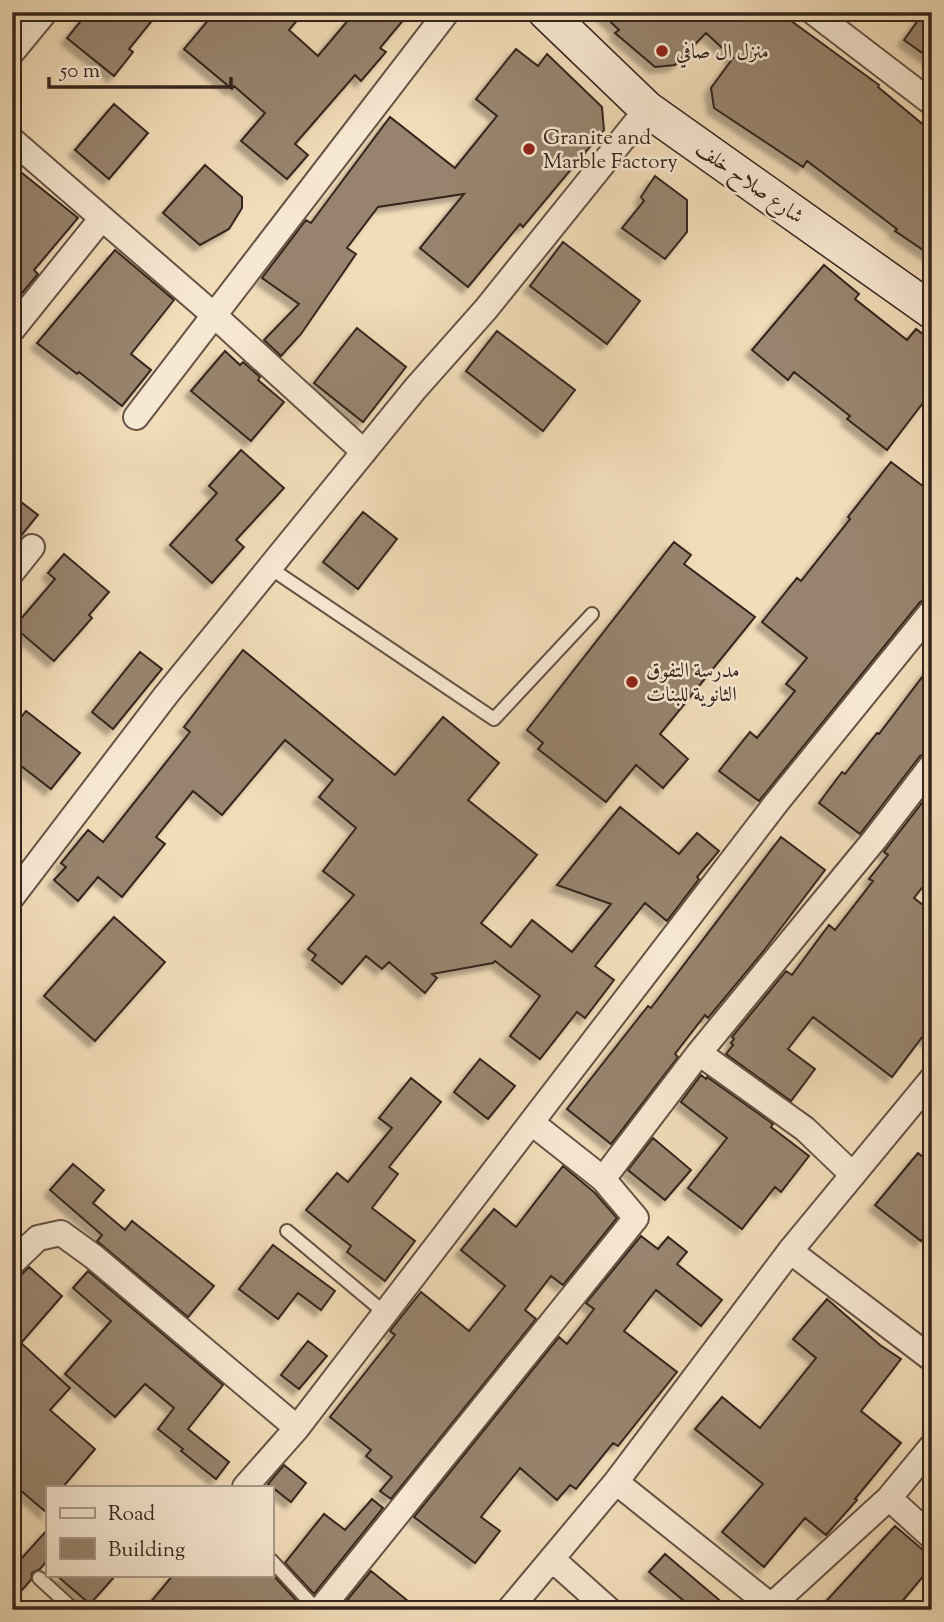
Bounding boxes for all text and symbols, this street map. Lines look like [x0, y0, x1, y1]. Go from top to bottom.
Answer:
place label: منزل ال صافي [676, 38, 769, 68]
marker: منزل ال صافي [654, 43, 670, 59]
scale bar [49, 46, 231, 90]
text: 50 m [59, 57, 100, 87]
place label: Granite and Marble Factory [543, 124, 678, 178]
street label: شارع صلاح خلف [687, 135, 809, 234]
marker: Granite and Marble Factory [521, 141, 537, 157]
place label: مدرسة التفوق الثانوية للبنات [646, 657, 740, 711]
marker: مدرسة التفوق الثانوية للبنات [624, 674, 640, 690]
legend [46, 1486, 273, 1576]
text: Road [108, 1500, 155, 1530]
text: Building [108, 1536, 185, 1566]

